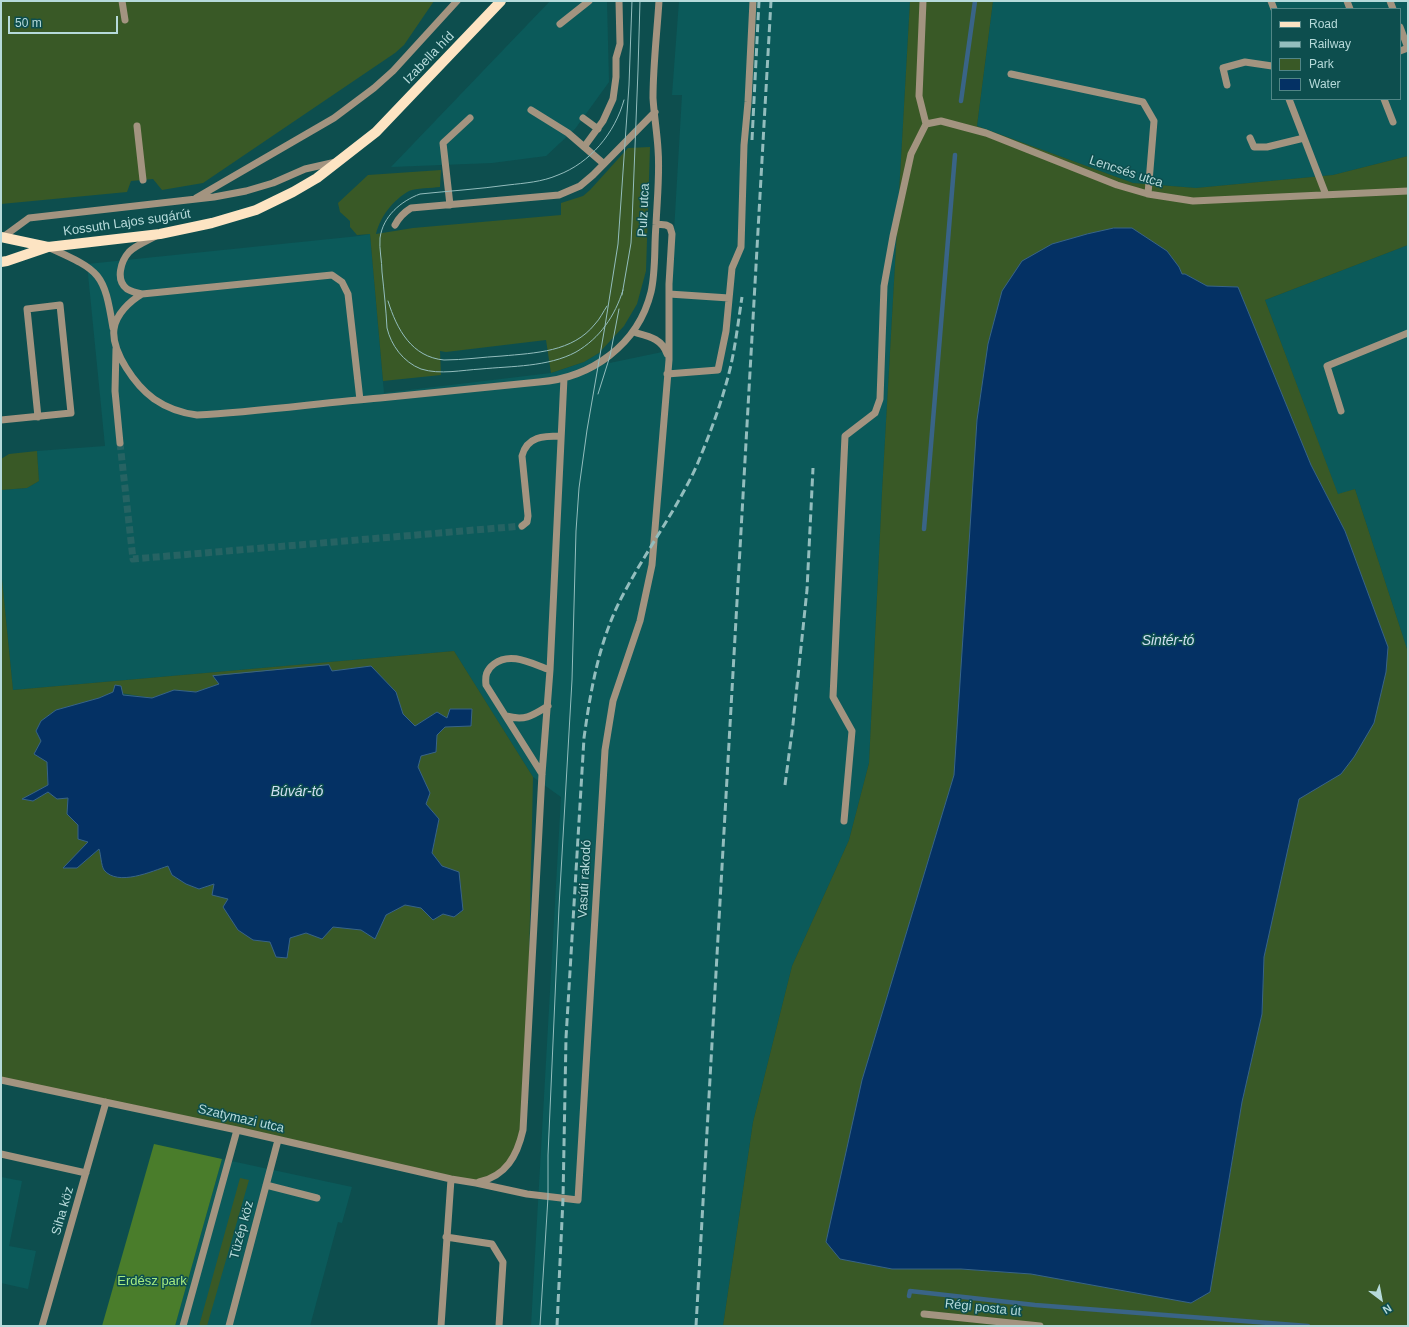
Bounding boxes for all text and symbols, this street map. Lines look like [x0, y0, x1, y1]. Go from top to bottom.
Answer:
scale bar [10, 8, 120, 34]
legend [1271, 8, 1401, 100]
text: 50 m [15, 16, 42, 30]
text: Road [1309, 17, 1338, 31]
street label: Izabella híd [400, 29, 458, 87]
text: Railway [1309, 37, 1351, 51]
text: Park [1309, 57, 1334, 71]
text: Water [1309, 77, 1341, 91]
street label: Lencsés utca [1087, 153, 1165, 191]
street label: Pulz utca [635, 183, 653, 237]
street label: Kossuth Lajos sugárút [62, 206, 192, 240]
water label: Sintér-tó [1142, 633, 1194, 649]
water label: Búvár-tó [271, 784, 323, 800]
street label: Vasúti rakodó [575, 839, 595, 919]
street label: Szatymazi utca [196, 1101, 286, 1137]
street label: Siha köz [49, 1185, 77, 1237]
street label: Tüzép köz [227, 1199, 257, 1261]
park label: Erdész park [117, 1273, 187, 1289]
north arrow [1361, 1279, 1401, 1319]
street label: Régi posta út [944, 1296, 1022, 1320]
text: N [1381, 1302, 1394, 1316]

